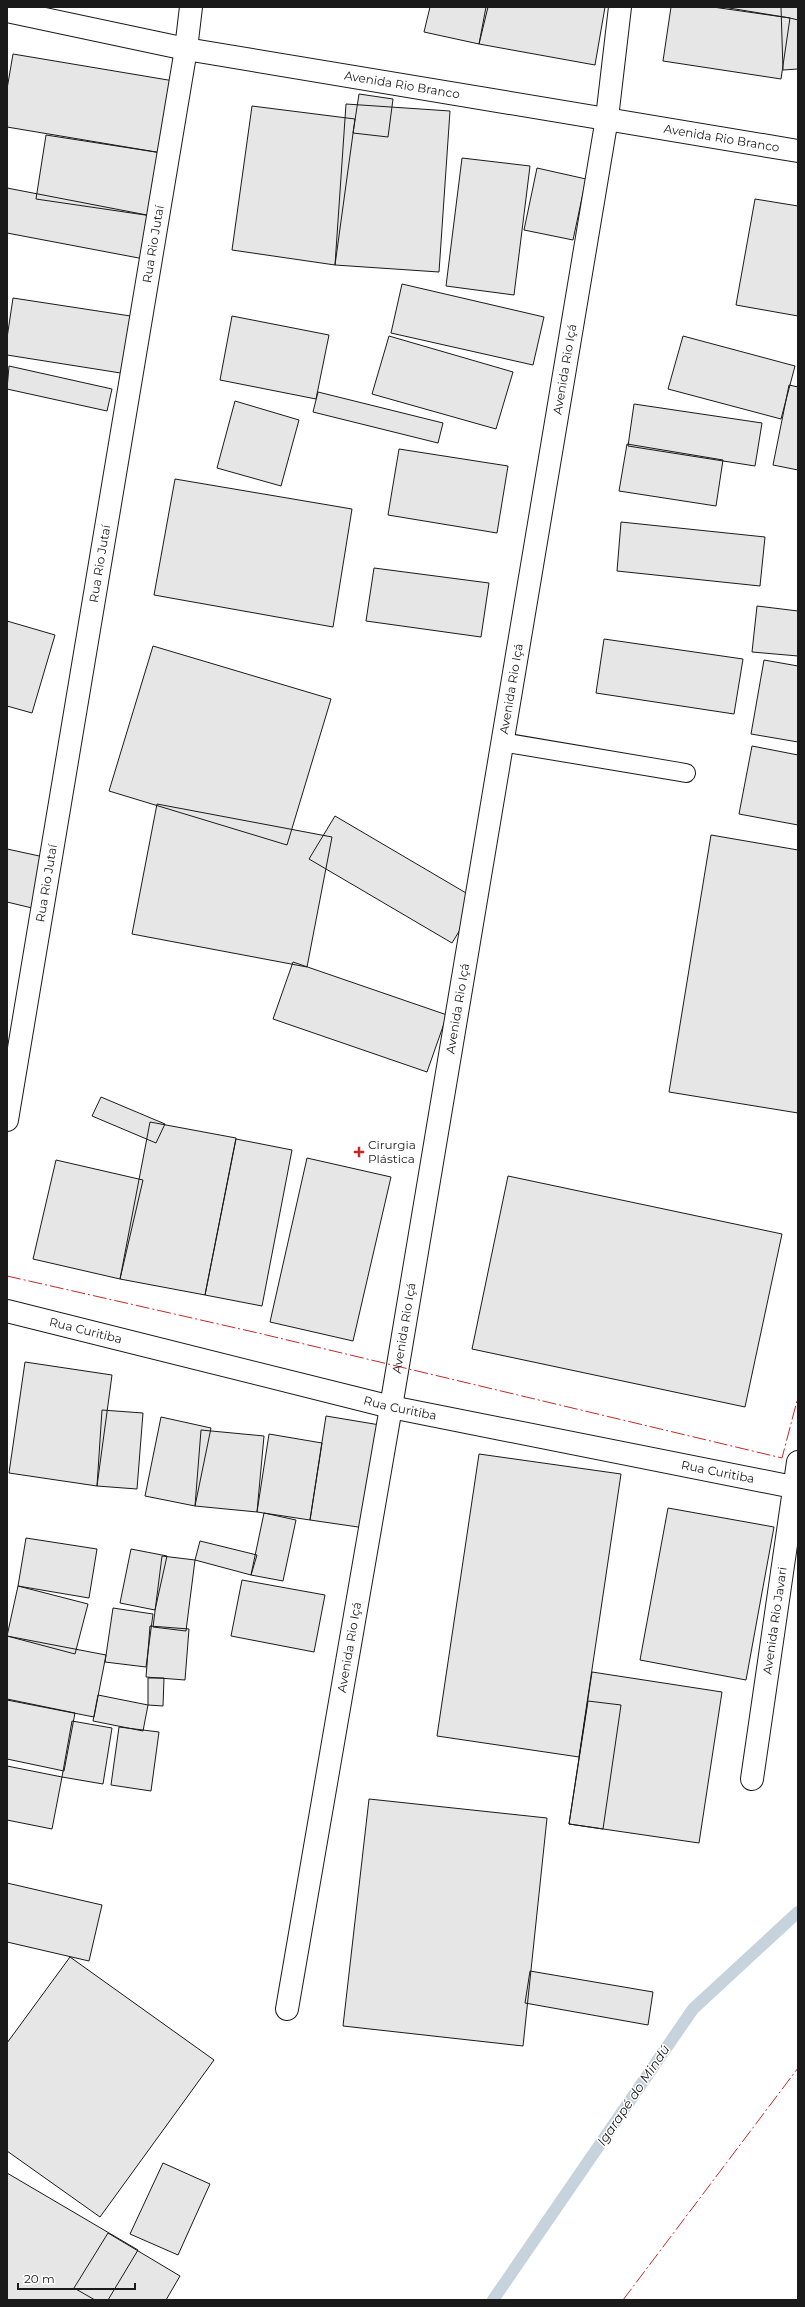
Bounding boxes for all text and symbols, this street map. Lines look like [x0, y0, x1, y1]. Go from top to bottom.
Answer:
street label: Avenida Rio Branco [343, 67, 461, 102]
street label: Avenida Rio Branco [663, 121, 781, 155]
street label: Rua Rio Jutaí [139, 203, 167, 284]
street label: Avenida Rio Içá [549, 323, 579, 416]
street label: Rua Rio Jutaí [86, 523, 113, 604]
street label: Avenida Rio Içá [496, 642, 526, 735]
street label: Rua Rio Jutaí [32, 842, 60, 923]
street label: Avenida Rio Içá [442, 962, 472, 1055]
place label: Cirurgia Plástica [368, 1137, 416, 1166]
marker: Cirurgia Plástica [353, 1146, 365, 1158]
street label: Avenida Rio Içá [389, 1281, 419, 1374]
street label: Rua Curitiba [48, 1314, 124, 1346]
street label: Rua Curitiba [362, 1392, 438, 1423]
street label: Rua Curitiba [680, 1457, 756, 1486]
street label: Avenida Rio Javari [759, 1566, 790, 1675]
street label: Avenida Rio Içá [334, 1601, 364, 1694]
water label: Igarapé do Mindú [593, 2041, 673, 2148]
scale bar [18, 2265, 135, 2291]
text: 20 m [24, 2271, 55, 2286]

